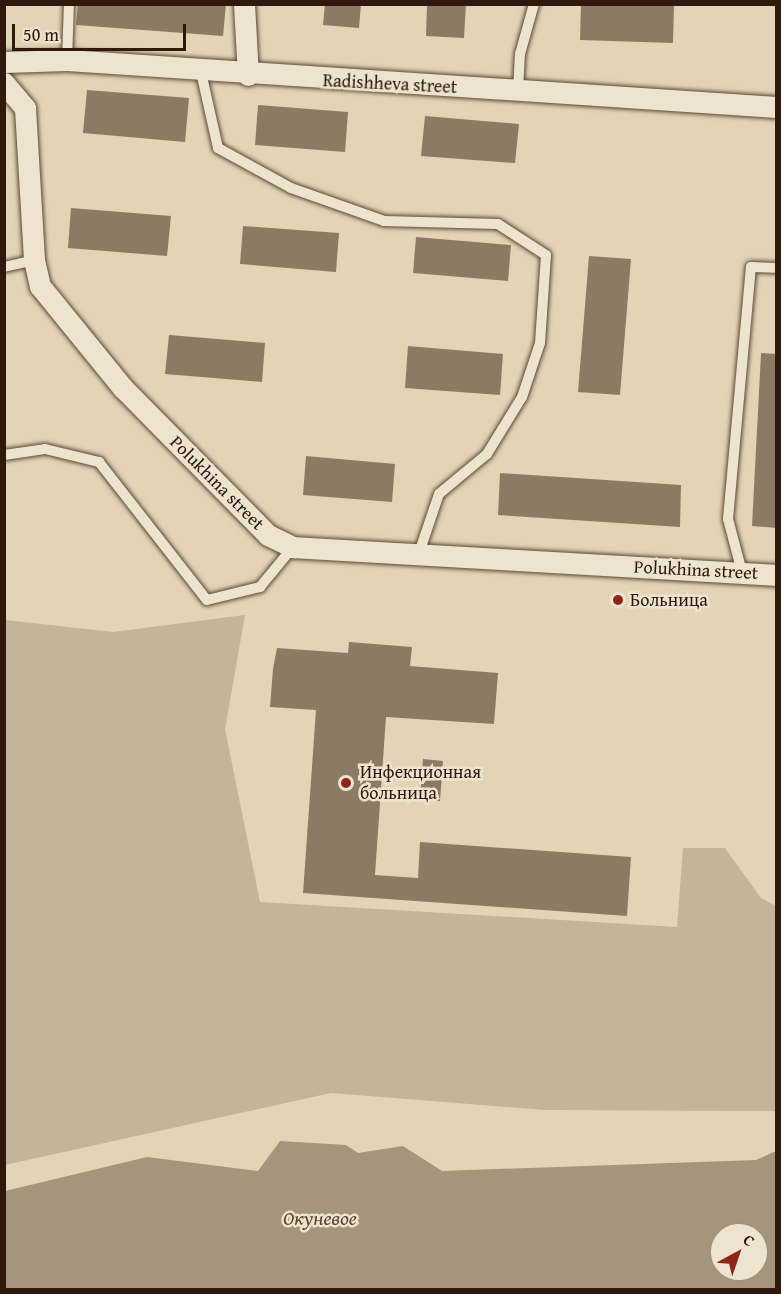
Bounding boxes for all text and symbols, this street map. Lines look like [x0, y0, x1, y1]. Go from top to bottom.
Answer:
scale bar [15, 12, 189, 50]
text: 50 m [23, 21, 59, 48]
street label: Radishheva street [322, 70, 458, 98]
street label: Polukhina street [165, 431, 269, 535]
street label: Polukhina street [633, 556, 759, 584]
place label: Больница [630, 589, 708, 611]
marker: Больница [611, 593, 625, 607]
place label: Инфекционная больница [360, 762, 481, 804]
marker: Инфекционная больница [337, 774, 355, 792]
water label: Окуневое [283, 1205, 357, 1229]
north arrow [709, 1222, 769, 1282]
text: С [738, 1228, 760, 1252]

